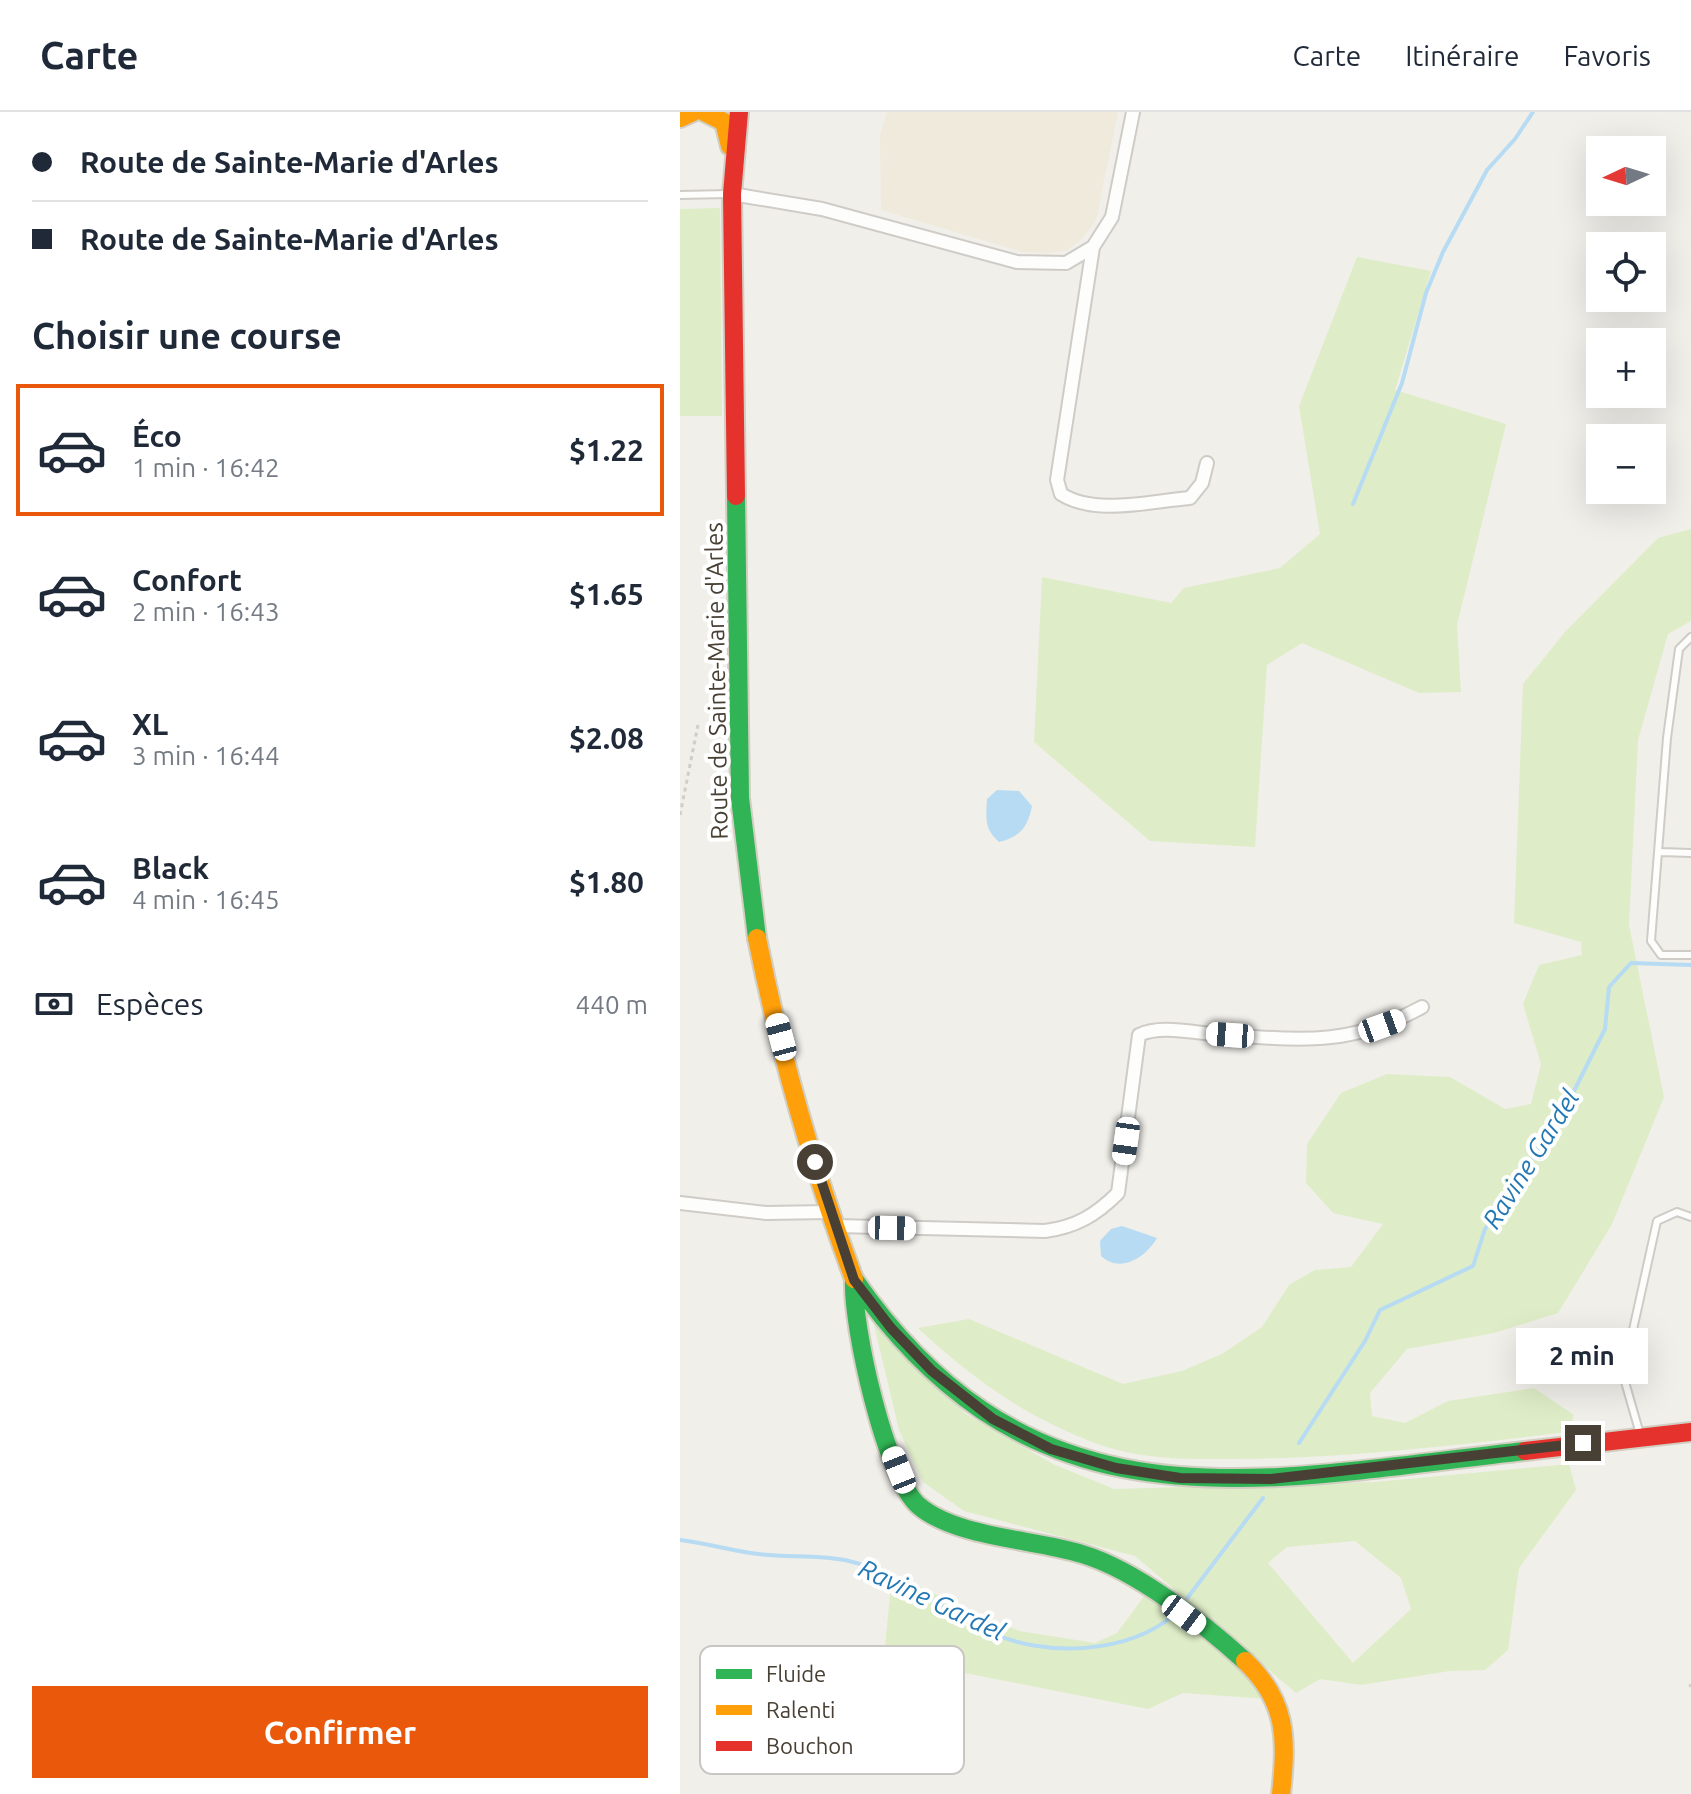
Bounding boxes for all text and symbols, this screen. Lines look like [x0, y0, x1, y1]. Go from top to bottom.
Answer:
text: Carte [40, 34, 139, 76]
text: Carte [1293, 40, 1361, 71]
text: Itinéraire [1405, 40, 1519, 71]
text: Favoris [1563, 40, 1651, 71]
north arrow [1586, 136, 1666, 216]
map controls [1586, 136, 1666, 504]
text: Route de Sainte-Marie d'Arles [80, 145, 499, 179]
text: Route de Sainte-Marie d'Arles [80, 222, 499, 256]
button: locate [1586, 232, 1666, 312]
text: Choisir une course [32, 315, 342, 356]
button: + [1586, 328, 1666, 408]
icon: car [36, 414, 108, 486]
text: Éco [132, 419, 182, 453]
button: − [1586, 424, 1666, 504]
text: $1.22 [569, 433, 644, 467]
text: 1 min · 16:42 [132, 453, 280, 482]
street label: Route de Sainte-Marie d'Arles [700, 522, 733, 840]
icon: car [36, 558, 108, 630]
text: Confort [132, 563, 242, 597]
text: $1.65 [569, 577, 644, 611]
text: 2 min · 16:43 [132, 597, 280, 626]
icon: car [36, 702, 108, 774]
text: XL [132, 707, 168, 741]
text: $2.08 [569, 721, 644, 755]
text: 3 min · 16:44 [132, 741, 280, 770]
icon: car [36, 846, 108, 918]
text: Black [132, 851, 209, 885]
text: $1.80 [569, 865, 644, 899]
text: 4 min · 16:45 [132, 885, 280, 914]
icon: cash [32, 982, 76, 1026]
text: Espèces [96, 987, 203, 1021]
text: 440 m [576, 990, 648, 1019]
car [1355, 1007, 1409, 1045]
car [763, 1011, 799, 1063]
car [1205, 1021, 1255, 1049]
water label: Ravine Gardel [1476, 1084, 1585, 1233]
car [1111, 1116, 1141, 1166]
route start [797, 1144, 833, 1180]
car [868, 1216, 916, 1240]
callout: 2 min [1517, 1327, 1649, 1383]
text: 2 min [1549, 1341, 1615, 1370]
route end [1565, 1425, 1601, 1461]
car [879, 1443, 919, 1497]
water label: Ravine Gardel [855, 1553, 1010, 1646]
car [1158, 1591, 1210, 1639]
legend [700, 1646, 964, 1774]
text: Fluide [766, 1661, 826, 1686]
button: Confirmer [32, 1686, 648, 1778]
text: Ralenti [766, 1697, 835, 1722]
text: Bouchon [766, 1733, 854, 1758]

